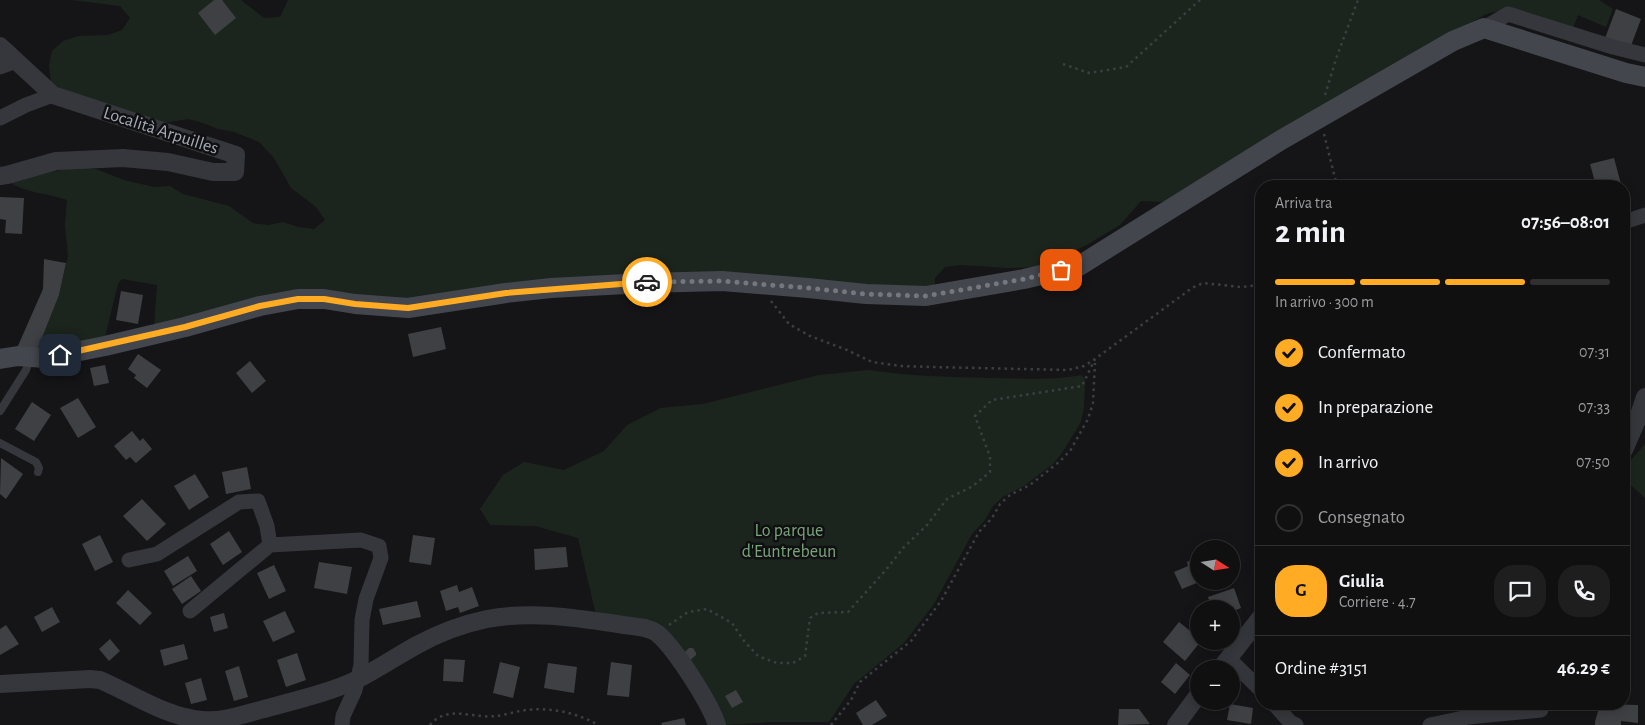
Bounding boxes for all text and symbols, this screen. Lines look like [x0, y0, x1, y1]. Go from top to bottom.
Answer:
street label: Località Arpuilles [101, 104, 220, 158]
text: Arriva tra [1275, 195, 1332, 211]
text: 07:56–08:01 [1521, 213, 1610, 232]
text: 2 min [1275, 216, 1346, 248]
pin [1040, 249, 1082, 291]
icon: bag [1047, 256, 1075, 284]
courier [622, 257, 672, 307]
icon: car [633, 268, 661, 296]
text: In arrivo · 300 m [1275, 294, 1374, 310]
pin [39, 334, 81, 376]
icon: check [1275, 339, 1303, 367]
icon: home [46, 341, 74, 369]
text: Confermato [1318, 343, 1406, 362]
text: 07:31 [1579, 344, 1610, 360]
icon: check [1275, 394, 1303, 422]
text: In preparazione [1318, 398, 1433, 417]
text: 07:33 [1578, 399, 1610, 415]
icon: check [1275, 449, 1303, 477]
text: In arrivo [1318, 453, 1378, 472]
text: 07:50 [1576, 454, 1610, 470]
text: Consegnato [1318, 508, 1405, 527]
park label: Lo parque d'Euntrebeun [742, 522, 836, 561]
north arrow [1190, 540, 1240, 590]
map controls [1190, 540, 1240, 710]
button: chat [1494, 565, 1546, 617]
button: phone [1558, 565, 1610, 617]
text: Giulia [1339, 572, 1384, 591]
text: G [1295, 581, 1307, 600]
text: Corriere · 4.7 [1339, 594, 1416, 610]
button: + [1190, 600, 1240, 650]
text: Ordine #3151 [1275, 659, 1368, 678]
text: 46.29 € [1557, 659, 1610, 678]
button: − [1190, 660, 1240, 710]

